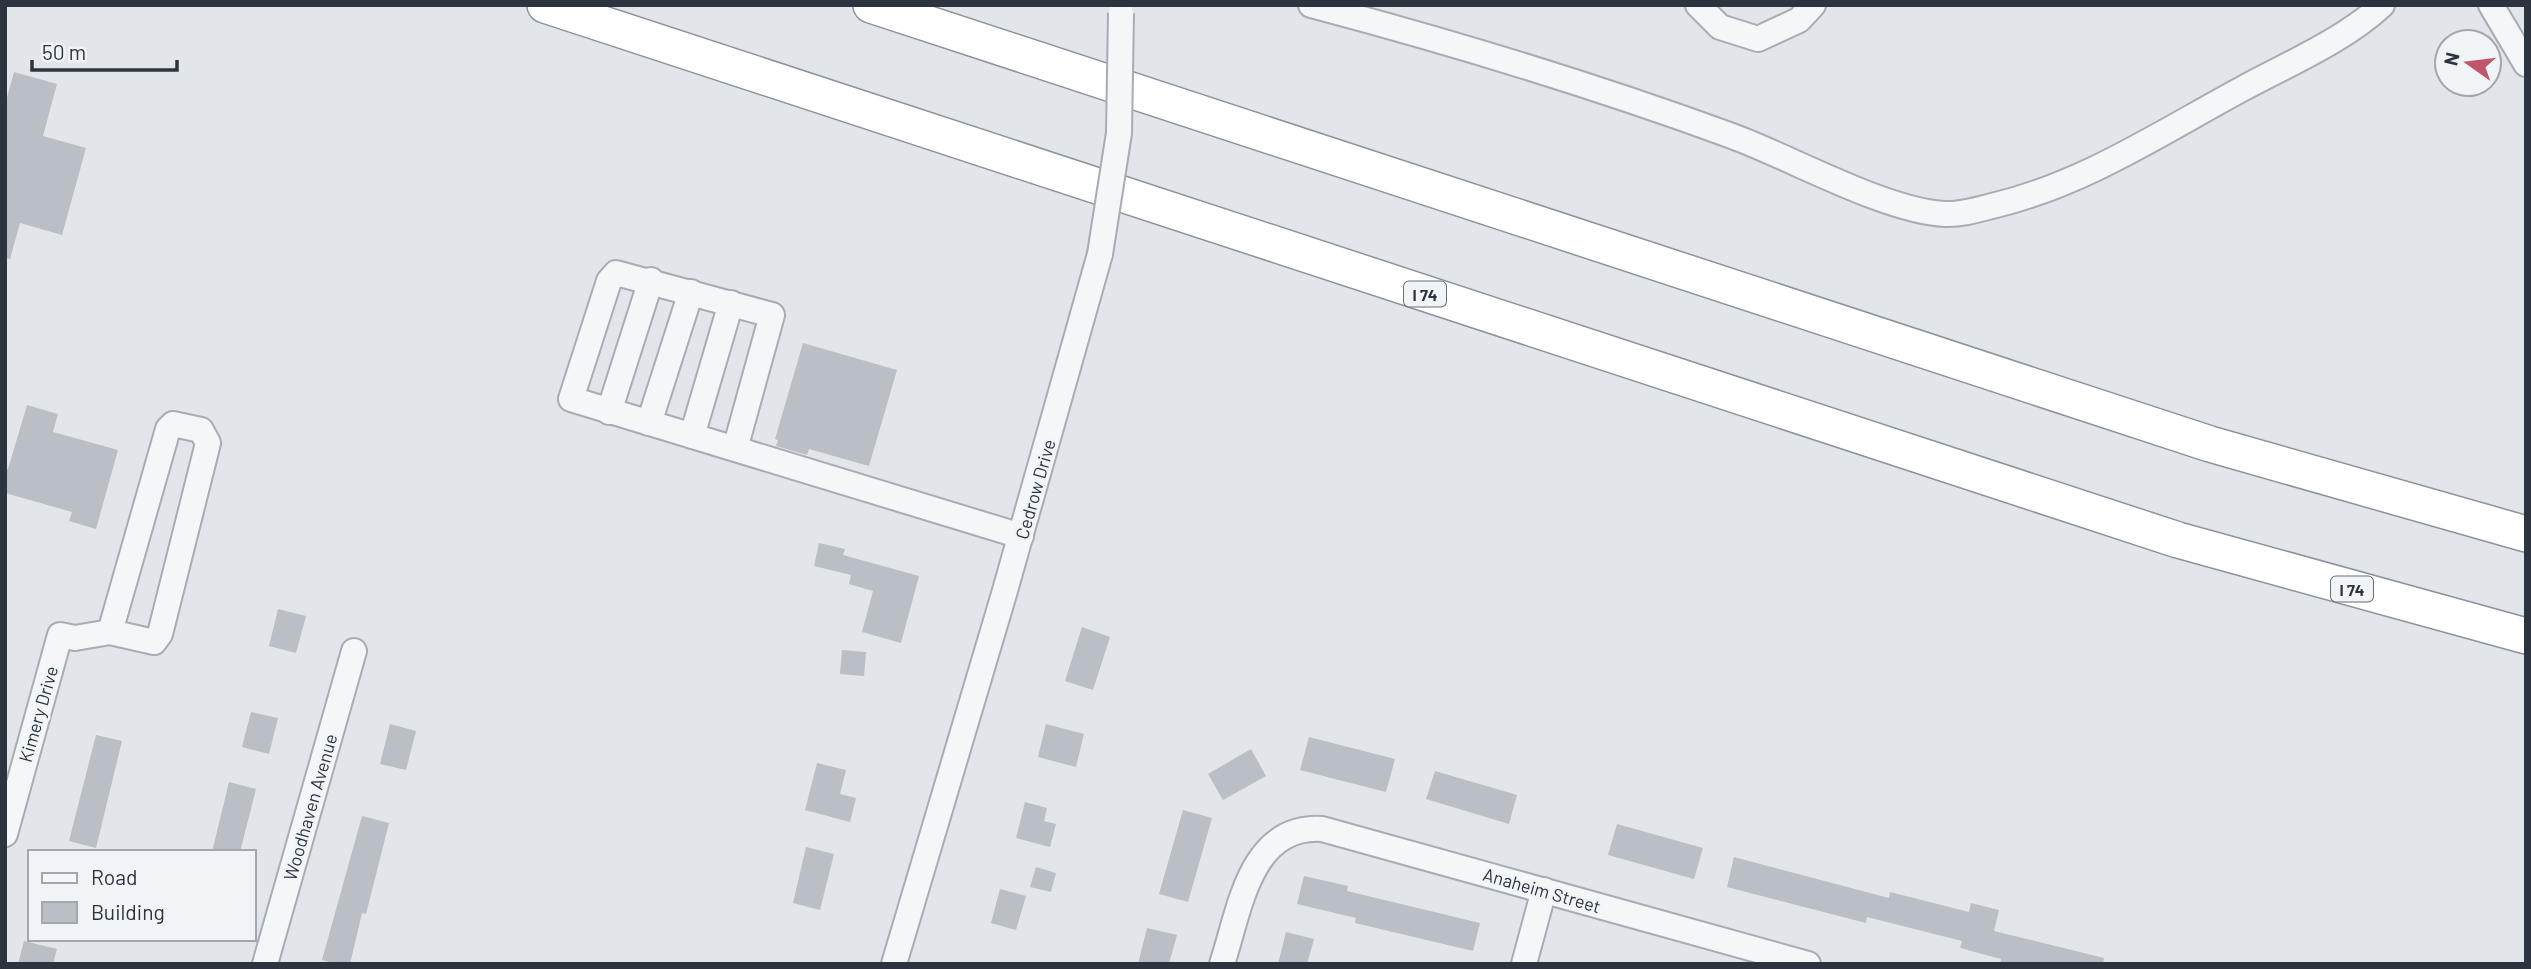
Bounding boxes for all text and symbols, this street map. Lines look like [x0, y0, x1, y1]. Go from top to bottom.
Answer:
scale bar [32, 28, 177, 72]
north arrow [2433, 28, 2503, 98]
text: 50 m [42, 39, 86, 64]
text: N [2438, 50, 2464, 68]
road number: I 74 [1404, 282, 1446, 306]
street label: Cedrow Drive [1010, 436, 1060, 542]
road number: I 74 [2331, 576, 2373, 602]
street label: Kimery Drive [14, 663, 62, 765]
street label: Woodhaven Avenue [279, 731, 341, 883]
legend [28, 850, 256, 941]
street label: Anaheim Street [1481, 863, 1603, 917]
text: Road [91, 864, 137, 889]
text: Building [91, 899, 165, 924]

